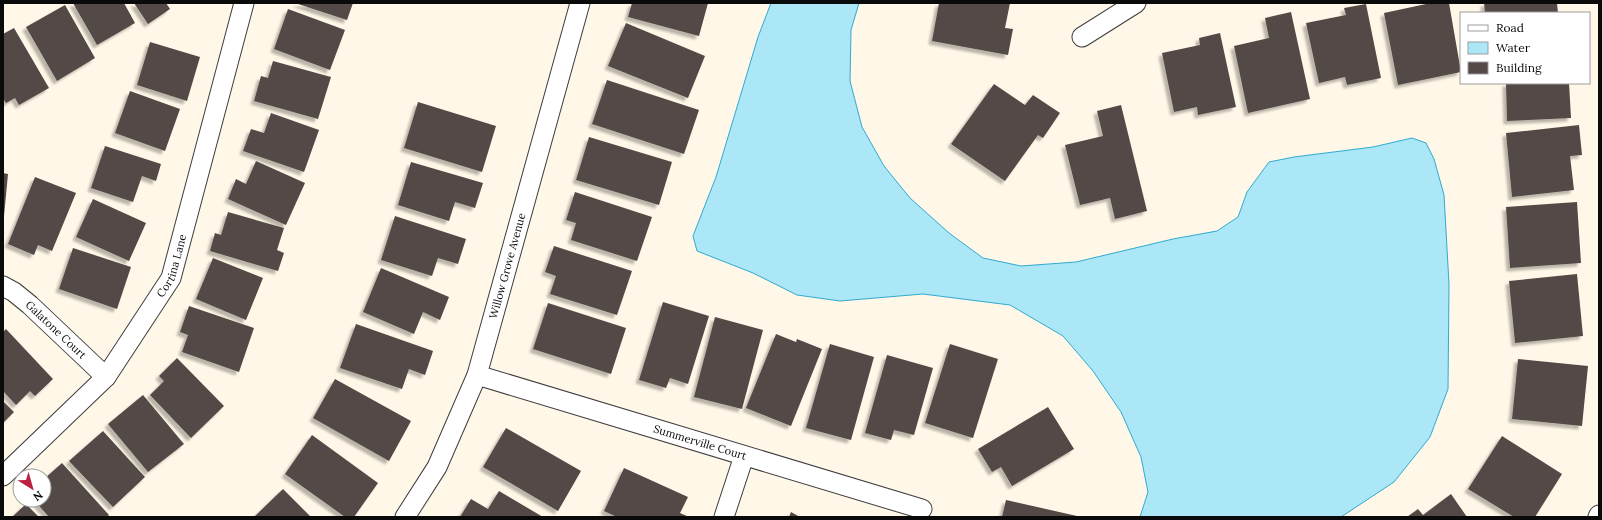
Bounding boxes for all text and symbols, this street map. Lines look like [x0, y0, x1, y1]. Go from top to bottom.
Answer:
legend [1460, 12, 1590, 84]
text: Road [1496, 20, 1524, 35]
text: Water [1496, 40, 1531, 55]
text: Building [1496, 60, 1542, 75]
street label: Willow Grove Avenue [486, 211, 529, 320]
street label: Cortina Lane [153, 233, 189, 300]
street label: Galatone Court [23, 297, 90, 362]
street label: Summerville Court [652, 422, 749, 463]
north arrow [12, 468, 52, 508]
text: N [30, 488, 46, 504]

